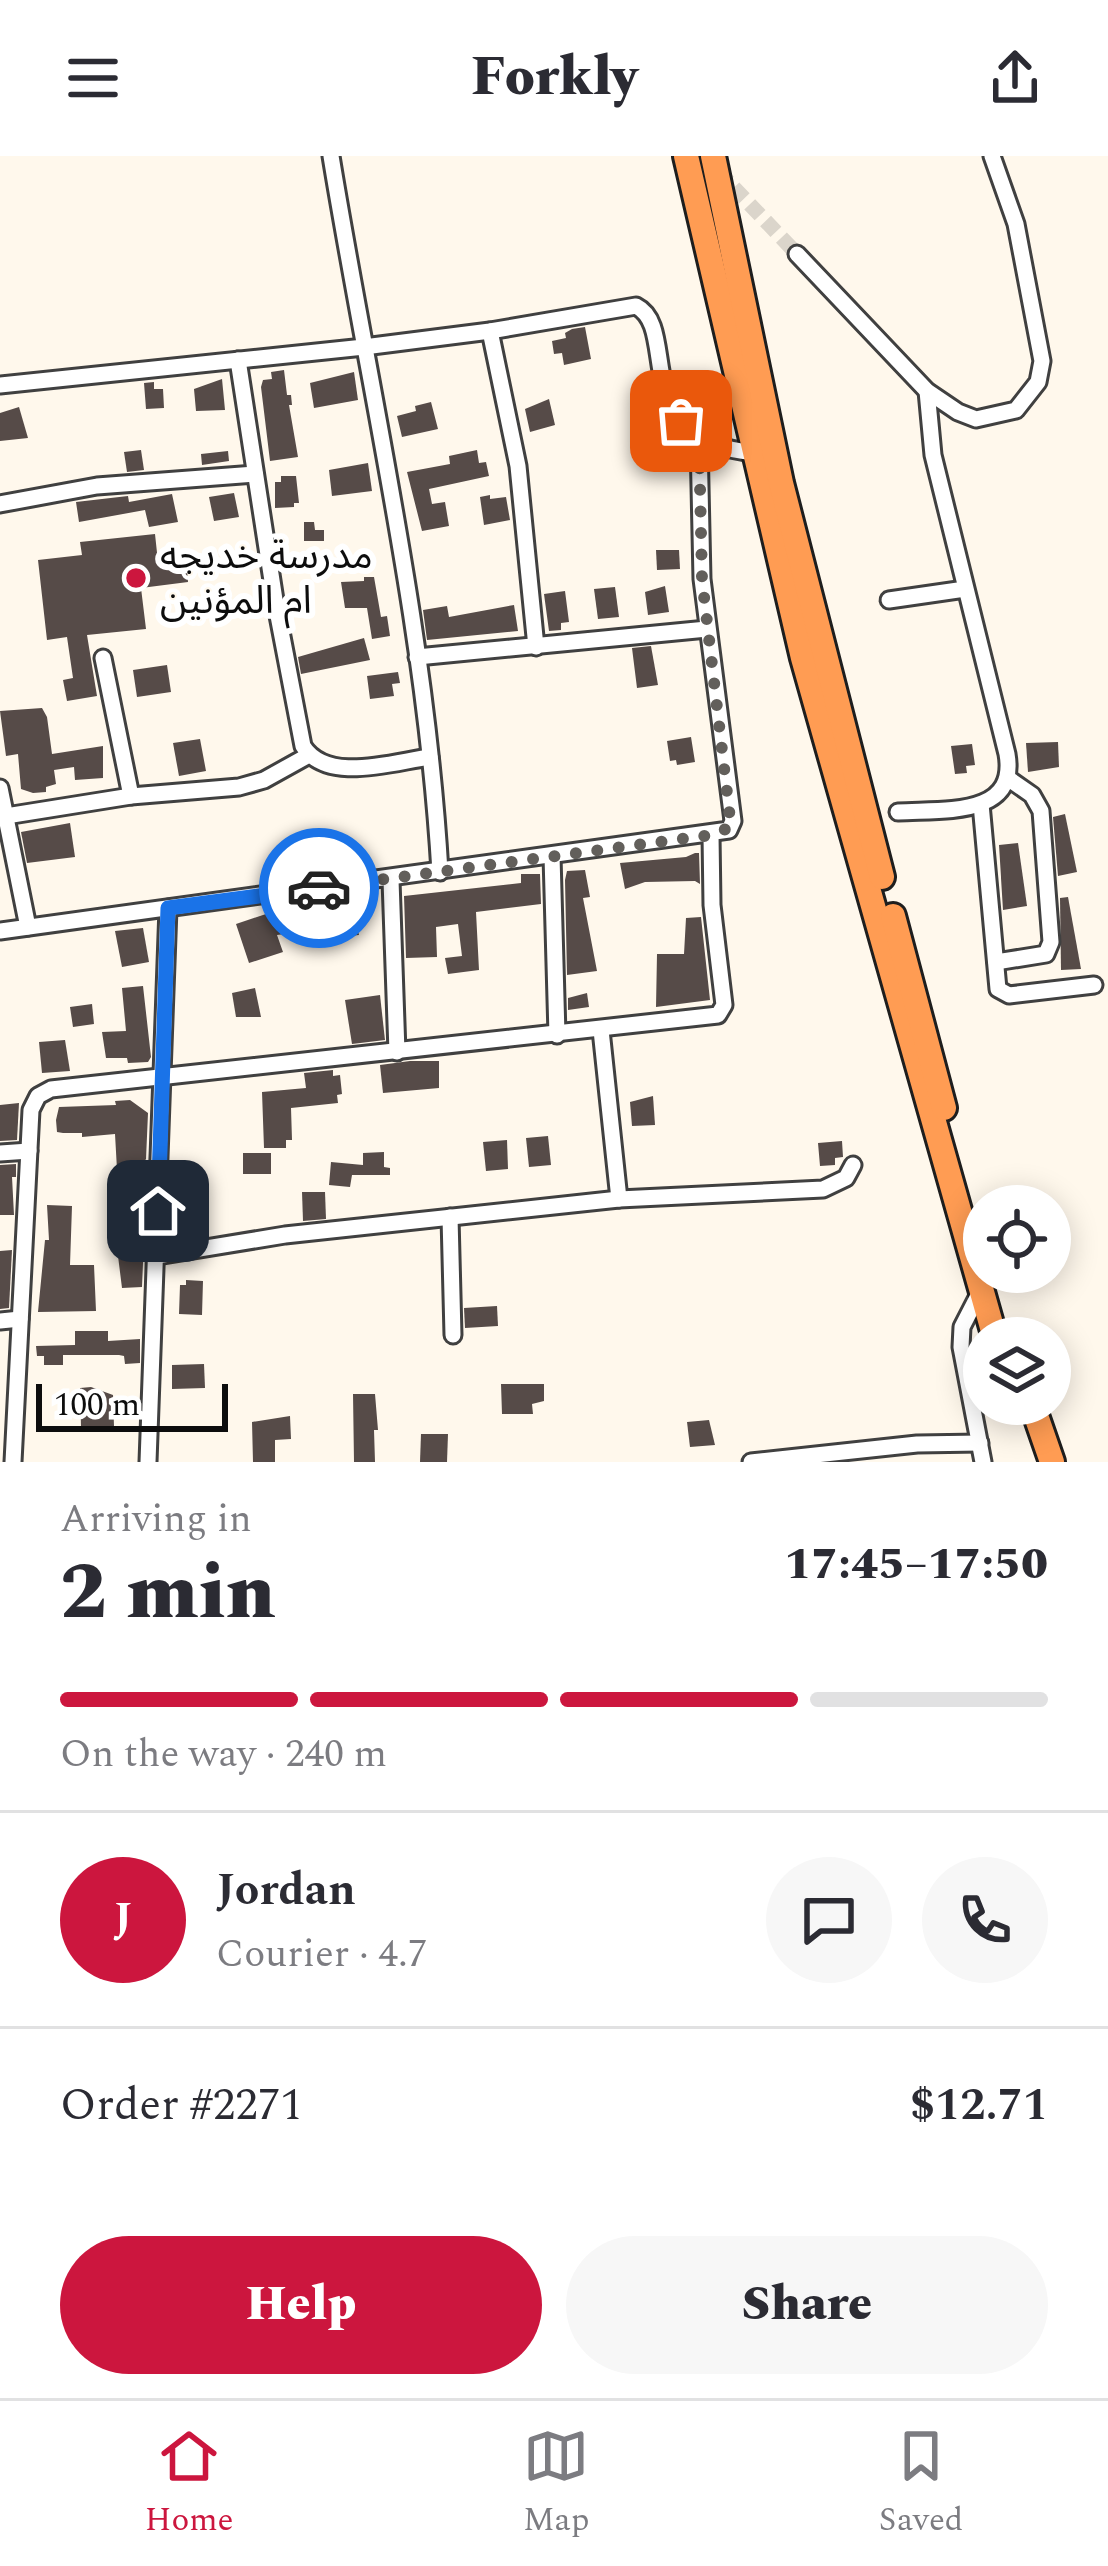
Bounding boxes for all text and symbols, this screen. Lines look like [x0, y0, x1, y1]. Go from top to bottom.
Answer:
text: Forkly [471, 37, 637, 119]
icon: menu [60, 45, 126, 111]
icon: share [982, 45, 1048, 111]
pin [630, 370, 732, 472]
icon: bag [648, 388, 714, 454]
place label: مدرسة خديجه ام المؤنين [160, 527, 373, 631]
marker: مدرسة خديجه ام المؤنين [123, 565, 149, 591]
courier [259, 828, 379, 948]
icon: car [286, 855, 352, 921]
pin [107, 1160, 209, 1262]
icon: home [125, 1178, 191, 1244]
map controls [963, 1185, 1071, 1425]
button: locate [963, 1185, 1071, 1293]
button: layers [963, 1317, 1071, 1425]
scale bar [36, 1378, 228, 1431]
text: 100 m [54, 1380, 140, 1430]
text: Arriving in [60, 1490, 252, 1549]
text: 17:45–17:50 [784, 1530, 1048, 1599]
text: 2 min [60, 1534, 276, 1653]
text: On the way · 240 m [60, 1725, 387, 1784]
text: Jordan [216, 1856, 356, 1925]
button: chat [766, 1857, 892, 1983]
button: phone [922, 1857, 1048, 1983]
text: J [113, 1885, 133, 1954]
text: Courier · 4.7 [216, 1925, 427, 1984]
text: Order #2271 [60, 2071, 303, 2140]
text: $12.71 [910, 2071, 1048, 2140]
button: Help [60, 2236, 542, 2374]
button: Share [566, 2236, 1048, 2374]
tab: Home [145, 2423, 234, 2545]
tab: Map [523, 2423, 589, 2545]
tab: Saved [879, 2423, 963, 2545]

